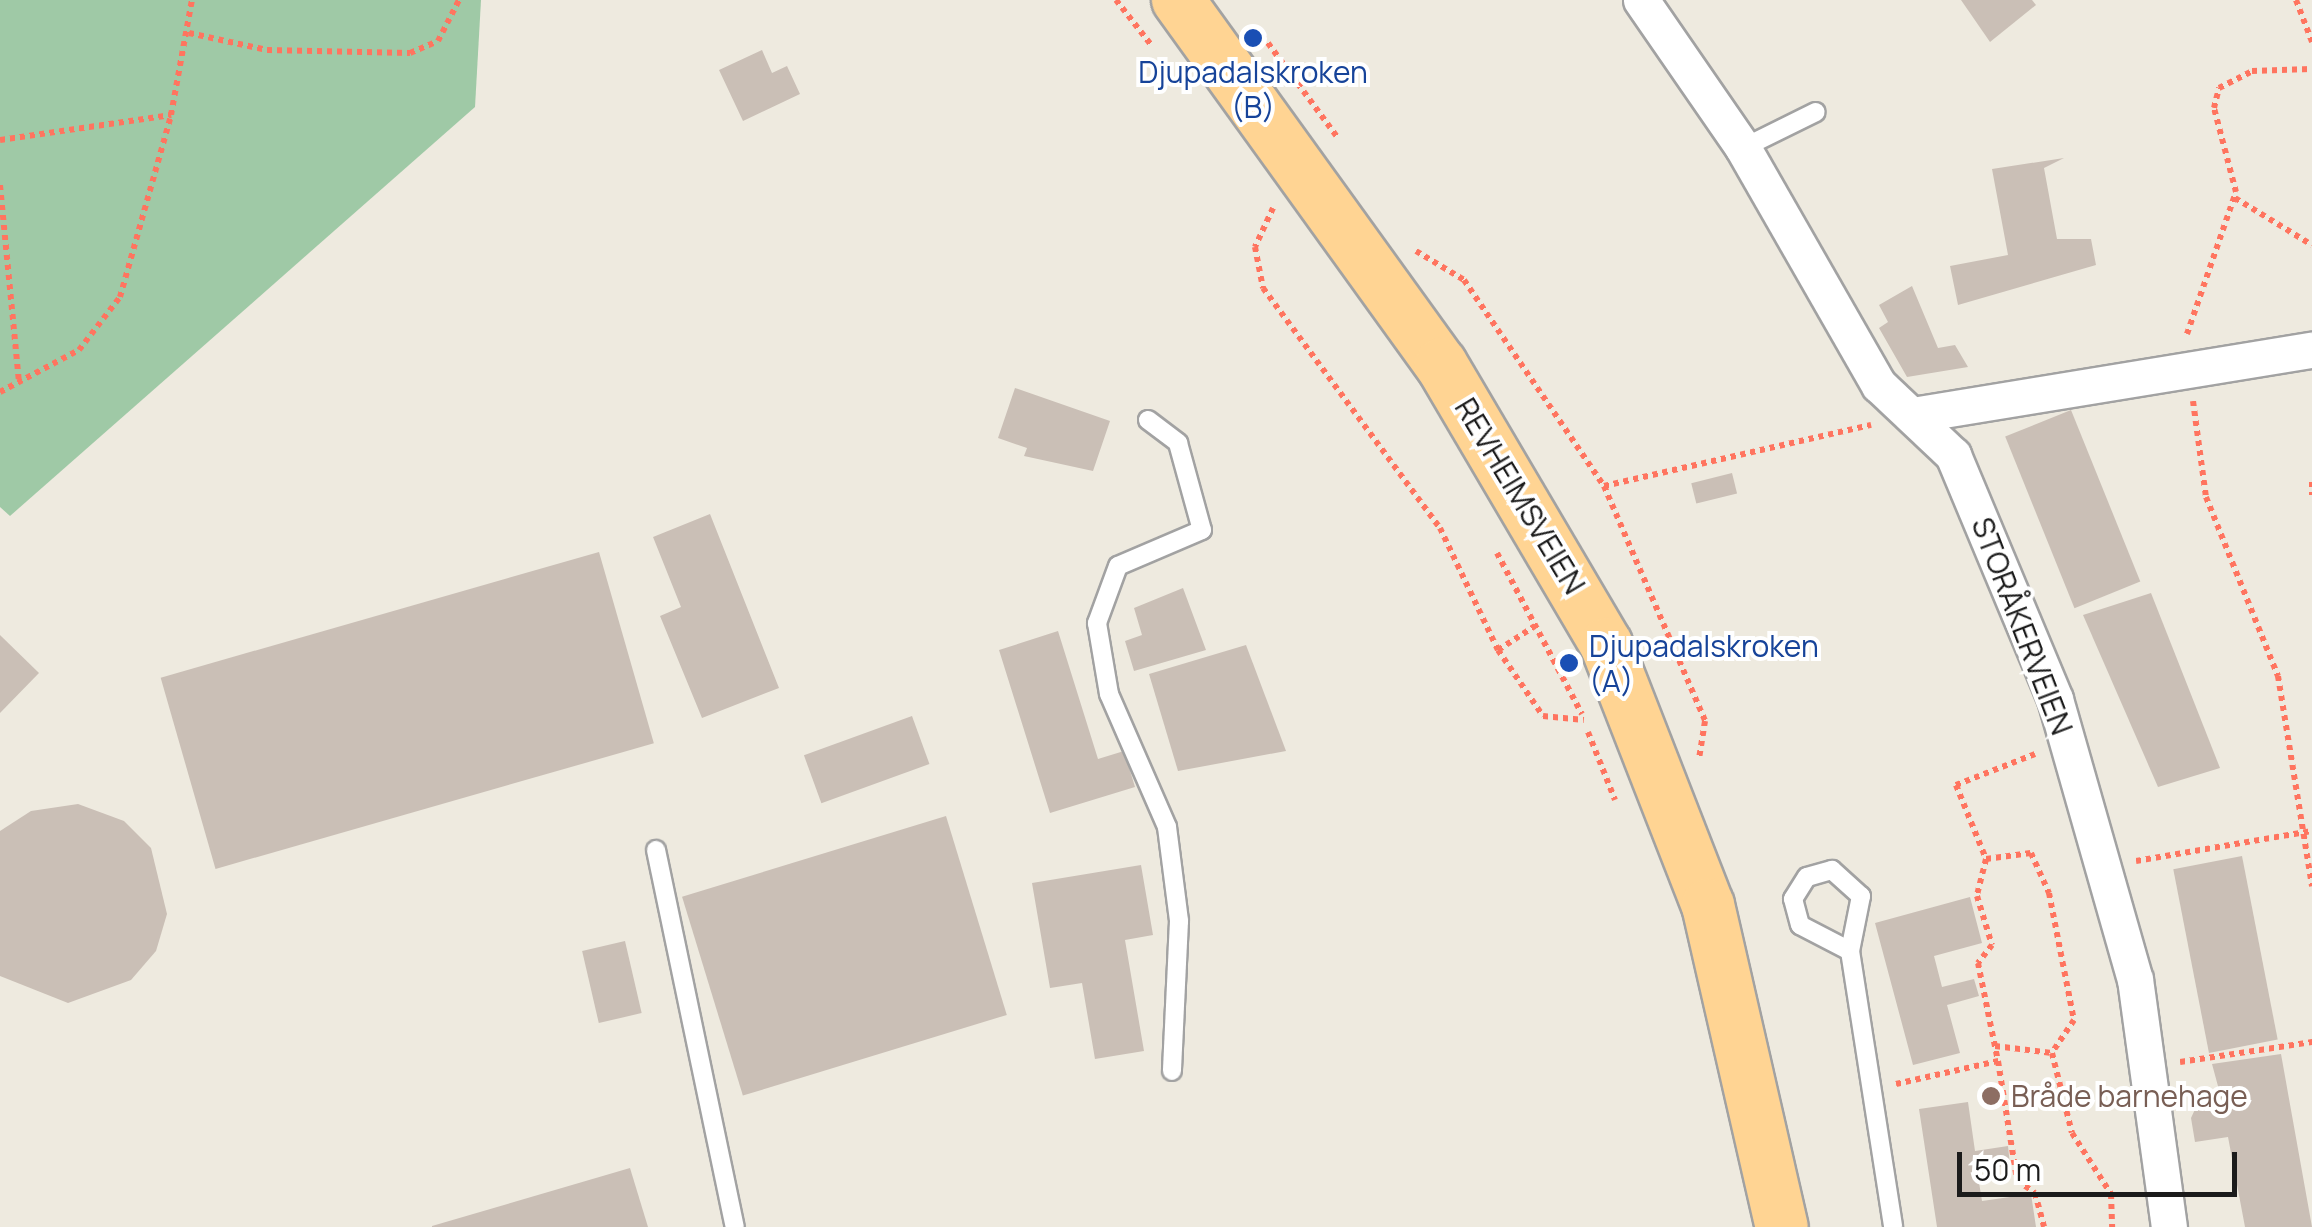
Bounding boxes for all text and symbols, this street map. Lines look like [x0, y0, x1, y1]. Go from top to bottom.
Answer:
marker: Djupadalskroken (B) [1242, 27, 1264, 49]
place label: Djupadalskroken (B) [1138, 54, 1368, 124]
street label: REVHEIMSVEIEN [1447, 392, 1593, 600]
street label: STORÅKERVEIEN [1964, 512, 2080, 740]
place label: Djupadalskroken (A) [1589, 628, 1819, 698]
marker: Djupadalskroken (A) [1558, 652, 1580, 674]
place label: Bråde barnehage [2011, 1078, 2248, 1114]
marker: Bråde barnehage [1980, 1085, 2002, 1107]
scale bar [1962, 1132, 2242, 1194]
text: 50 m [1974, 1149, 2041, 1190]

